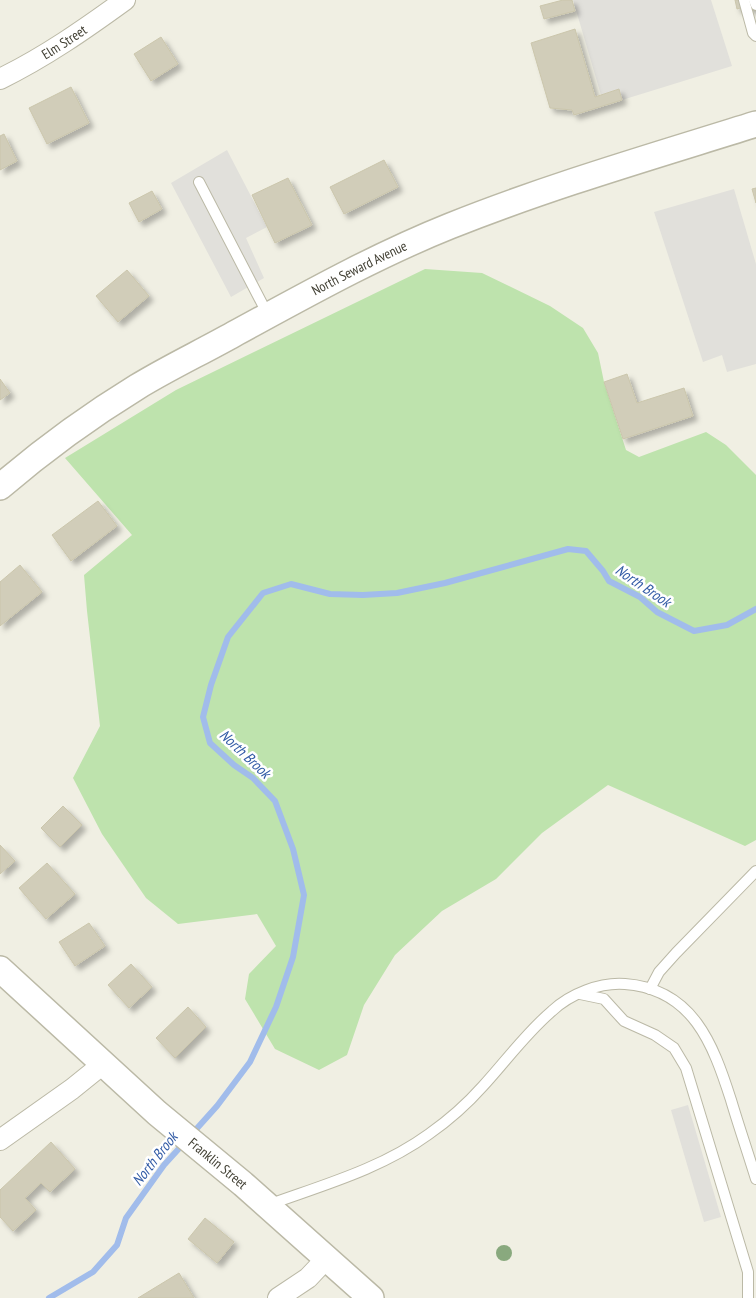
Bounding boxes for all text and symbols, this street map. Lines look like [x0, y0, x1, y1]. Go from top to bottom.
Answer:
street label: Elm Street [38, 21, 90, 63]
street label: North Seward Avenue [308, 237, 410, 299]
water label: North Brook [612, 560, 676, 612]
water label: North Brook [216, 725, 276, 784]
water label: North Brook [128, 1126, 183, 1189]
street label: Franklin Street [185, 1134, 251, 1193]

